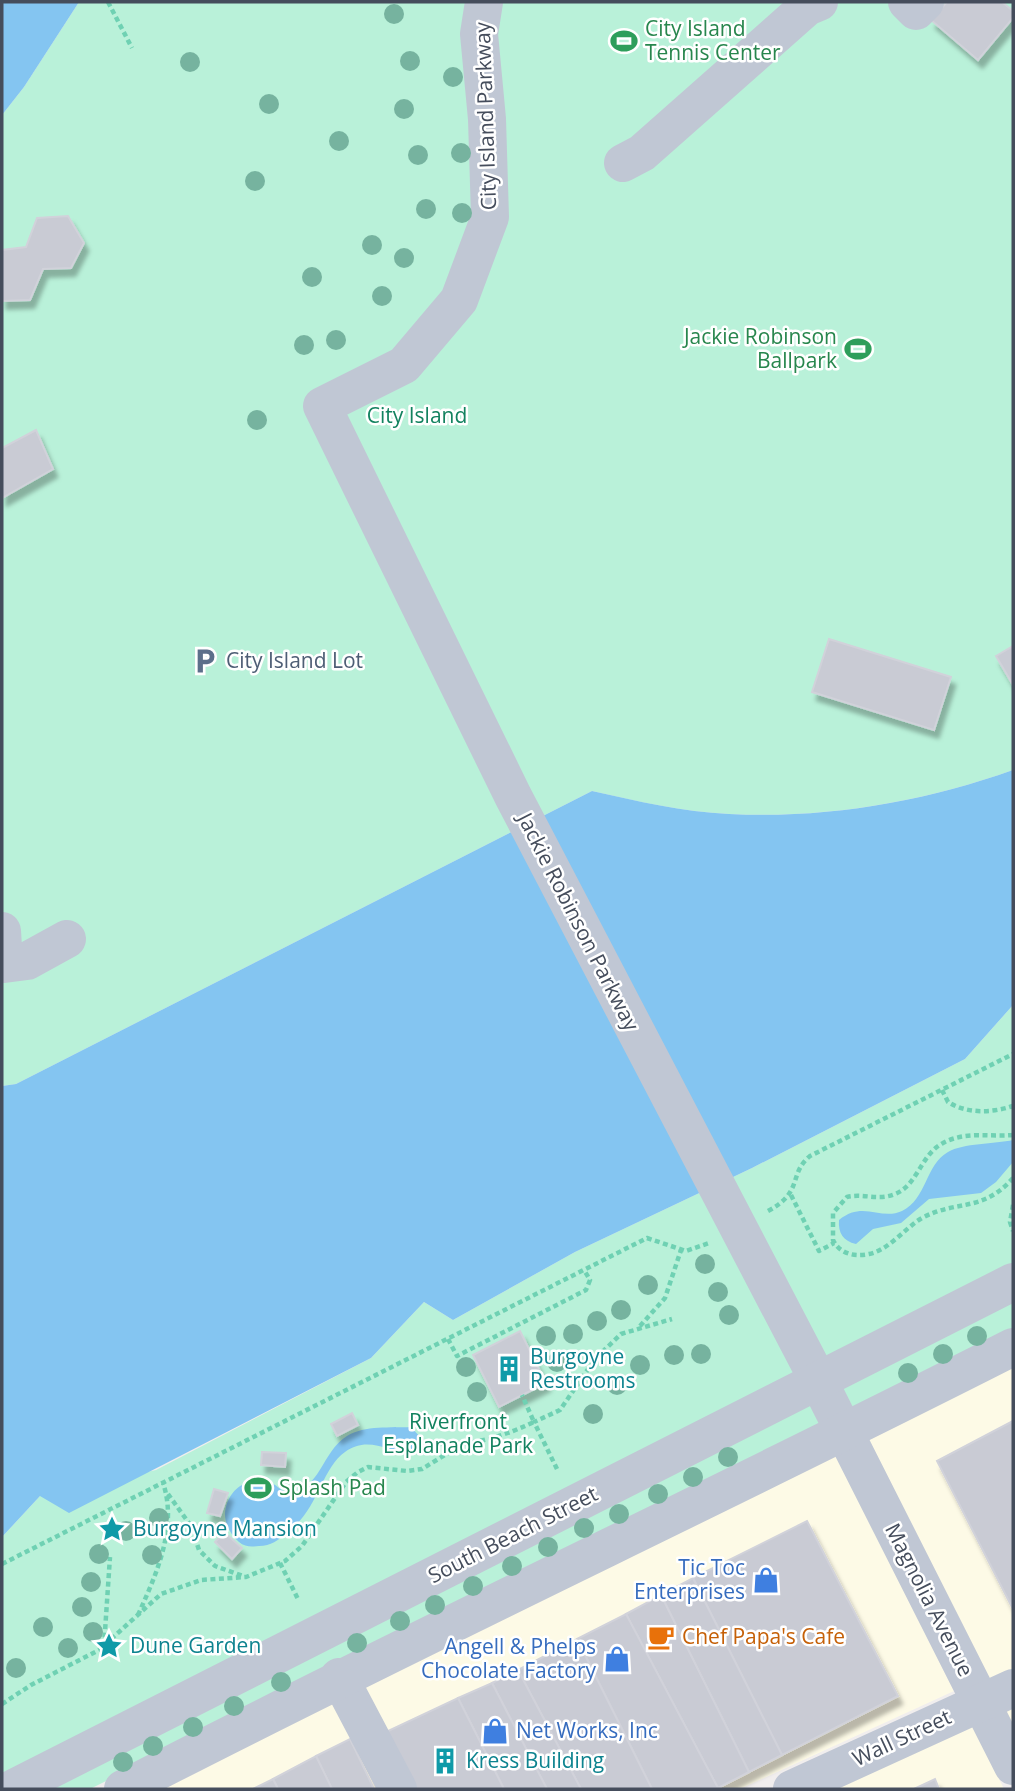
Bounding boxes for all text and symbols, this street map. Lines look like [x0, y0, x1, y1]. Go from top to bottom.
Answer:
place label: City Island Tennis Center [645, 14, 781, 66]
street label: City Island Parkway [468, 21, 502, 211]
sports icon: City Island Tennis Center [609, 26, 639, 56]
place label: Jackie Robinson Ballpark [682, 322, 837, 374]
sports icon: Jackie Robinson Ballpark [843, 334, 873, 364]
park label: City Island [367, 401, 467, 429]
parking icon: City Island Lot [190, 646, 220, 676]
place label: City Island Lot [226, 646, 363, 674]
street label: Jackie Robinson Parkway [511, 806, 646, 1036]
place label: Burgoyne Restrooms [530, 1342, 636, 1394]
building icon: Burgoyne Restrooms [494, 1354, 524, 1384]
park label: Riverfront Esplanade Park [383, 1407, 533, 1459]
sports icon: Splash Pad [243, 1473, 273, 1503]
place label: Splash Pad [279, 1473, 386, 1501]
street label: South Beach Street [423, 1479, 602, 1589]
place icon: Burgoyne Mansion [97, 1514, 127, 1544]
place label: Burgoyne Mansion [133, 1514, 317, 1542]
street label: Magnolia Avenue [879, 1518, 981, 1681]
place label: Tic Toc Enterprises [634, 1553, 745, 1605]
shop icon: Tic Toc Enterprises [751, 1565, 781, 1595]
cafe icon: Chef Papa's Cafe [646, 1622, 676, 1652]
place label: Chef Papa's Cafe [682, 1622, 845, 1650]
place icon: Dune Garden [94, 1631, 124, 1661]
place label: Dune Garden [130, 1631, 261, 1659]
place label: Angell & Phelps Chocolate Factory [421, 1632, 596, 1684]
shop icon: Angell & Phelps Chocolate Factory [602, 1644, 632, 1674]
street label: Wall Street [848, 1702, 955, 1772]
shop icon: Net Works, Inc [480, 1716, 510, 1746]
place label: Net Works, Inc [516, 1716, 658, 1744]
building icon: Kress Building [430, 1746, 460, 1776]
place label: Kress Building [466, 1746, 604, 1774]

